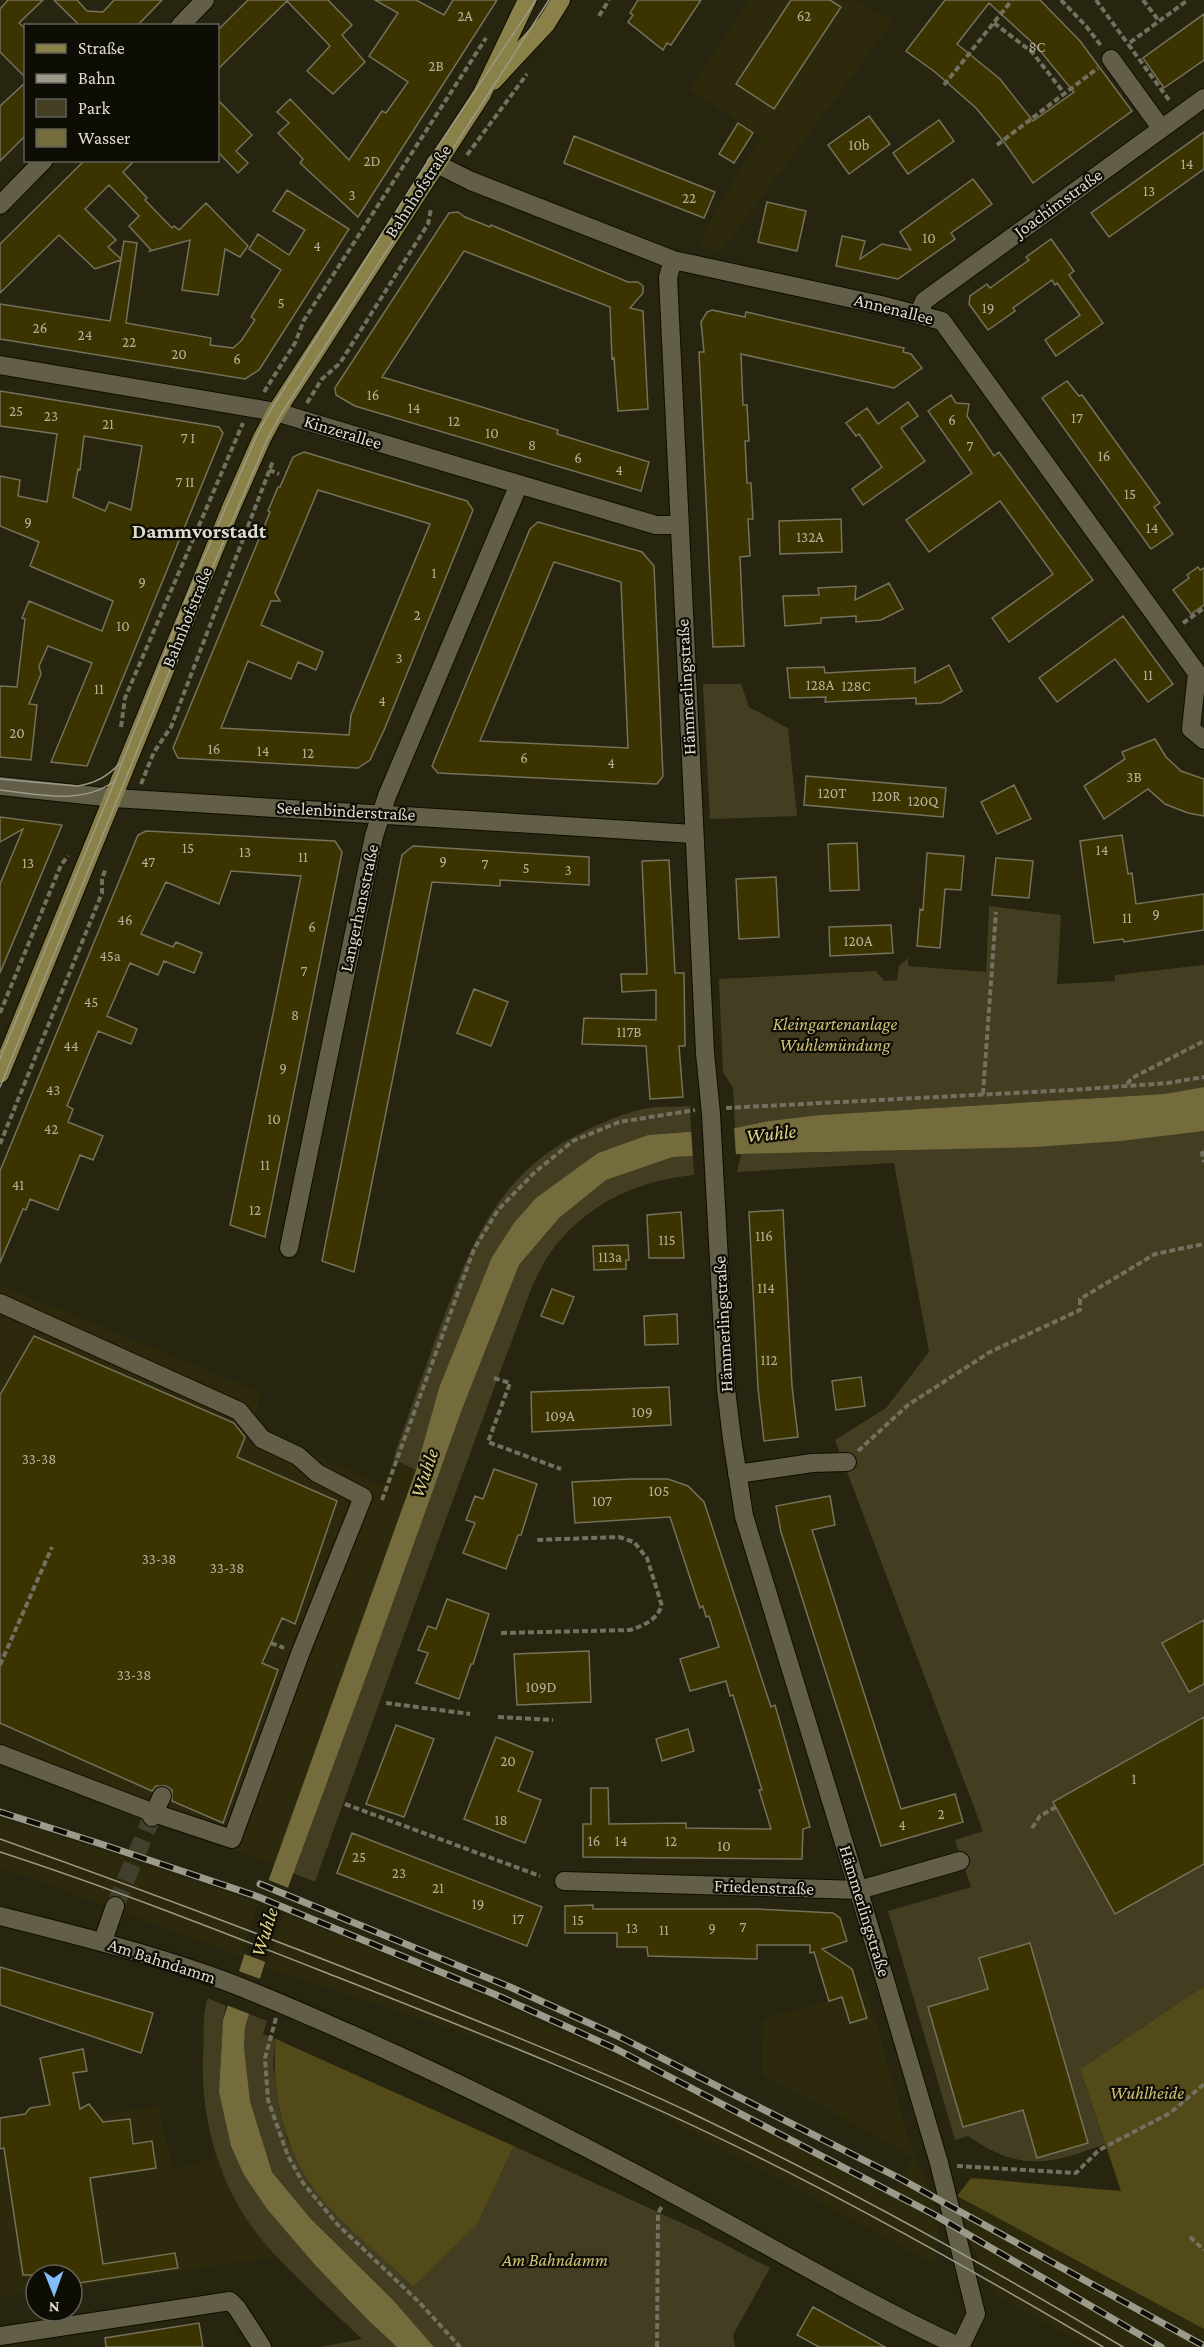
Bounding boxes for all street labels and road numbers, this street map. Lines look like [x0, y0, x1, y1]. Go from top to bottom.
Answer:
street label: Bahnhofstraße [381, 141, 455, 241]
street label: Joachimstraße [1008, 164, 1106, 243]
street label: Annenallee [852, 290, 936, 328]
street label: Kinzerallee [302, 411, 384, 453]
street label: Bahnhofstraße [158, 564, 216, 670]
street label: Hämmerlingstraße [672, 618, 700, 756]
street label: Seelenbinderstraße [276, 797, 416, 825]
street label: Langerhansstraße [336, 842, 382, 974]
street label: Hämmerlingstraße [709, 1255, 737, 1393]
street label: Hämmerlingstraße [836, 1843, 895, 1979]
street label: Friedenstraße [714, 1875, 814, 1899]
street label: Am Bahndamm [105, 1934, 219, 1988]

